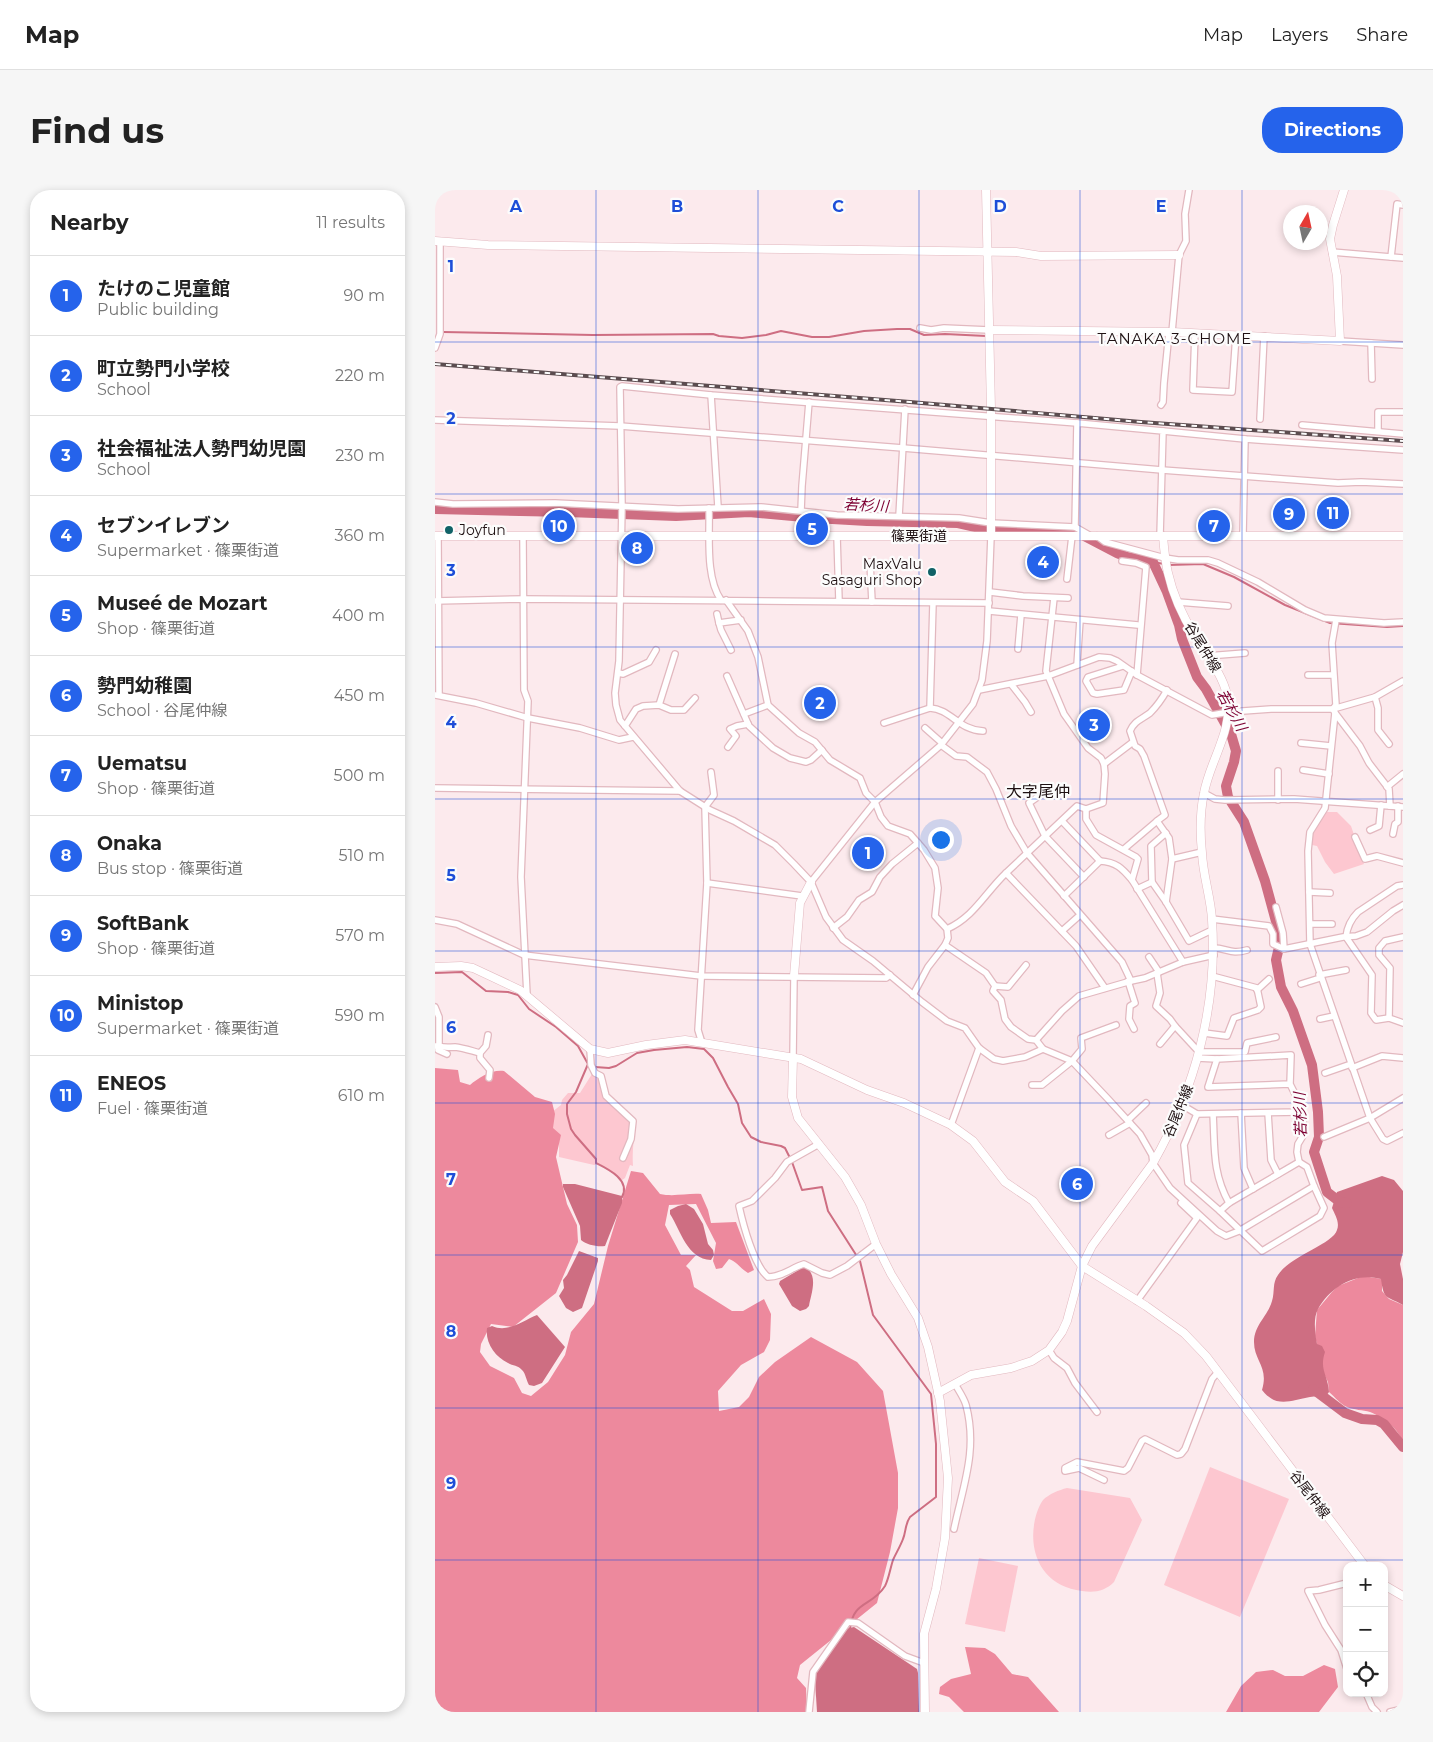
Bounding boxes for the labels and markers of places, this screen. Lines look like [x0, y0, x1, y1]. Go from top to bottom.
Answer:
pin: 11 [1317, 494, 1349, 532]
pin: 9 [1273, 495, 1305, 533]
pin: 10 [543, 507, 575, 545]
pin: 7 [1198, 507, 1230, 545]
pin: 5 [796, 510, 828, 548]
place label: Joyfun [458, 521, 506, 539]
marker: Joyfun [443, 524, 455, 536]
pin: 8 [621, 529, 653, 567]
pin: 4 [1027, 543, 1059, 581]
place label: MaxValu Sasaguri Shop [822, 555, 922, 589]
marker: MaxValu Sasaguri Shop [926, 566, 938, 578]
pin: 2 [804, 684, 836, 722]
pin: 3 [1078, 706, 1110, 744]
pin: 1 [852, 834, 884, 872]
pin: 6 [1061, 1165, 1093, 1203]

